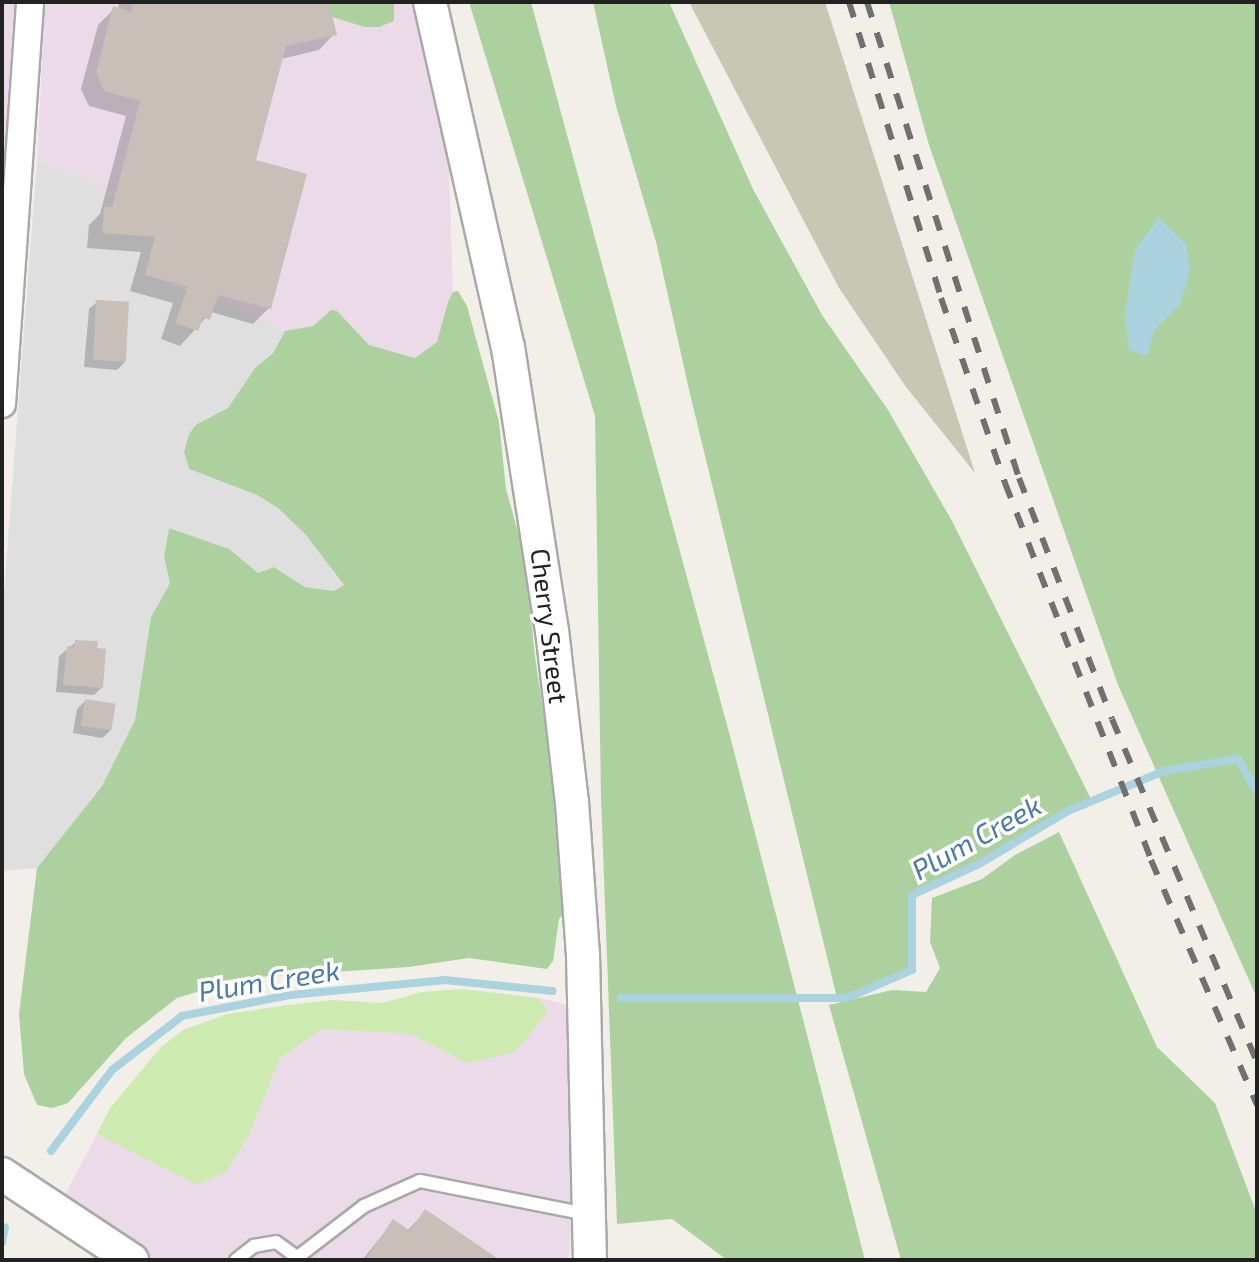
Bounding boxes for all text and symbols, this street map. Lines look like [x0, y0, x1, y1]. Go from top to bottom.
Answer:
street label: Cherry Street [525, 546, 575, 706]
water label: Plum Creek [905, 788, 1047, 886]
water label: Plum Creek [196, 952, 342, 1008]

